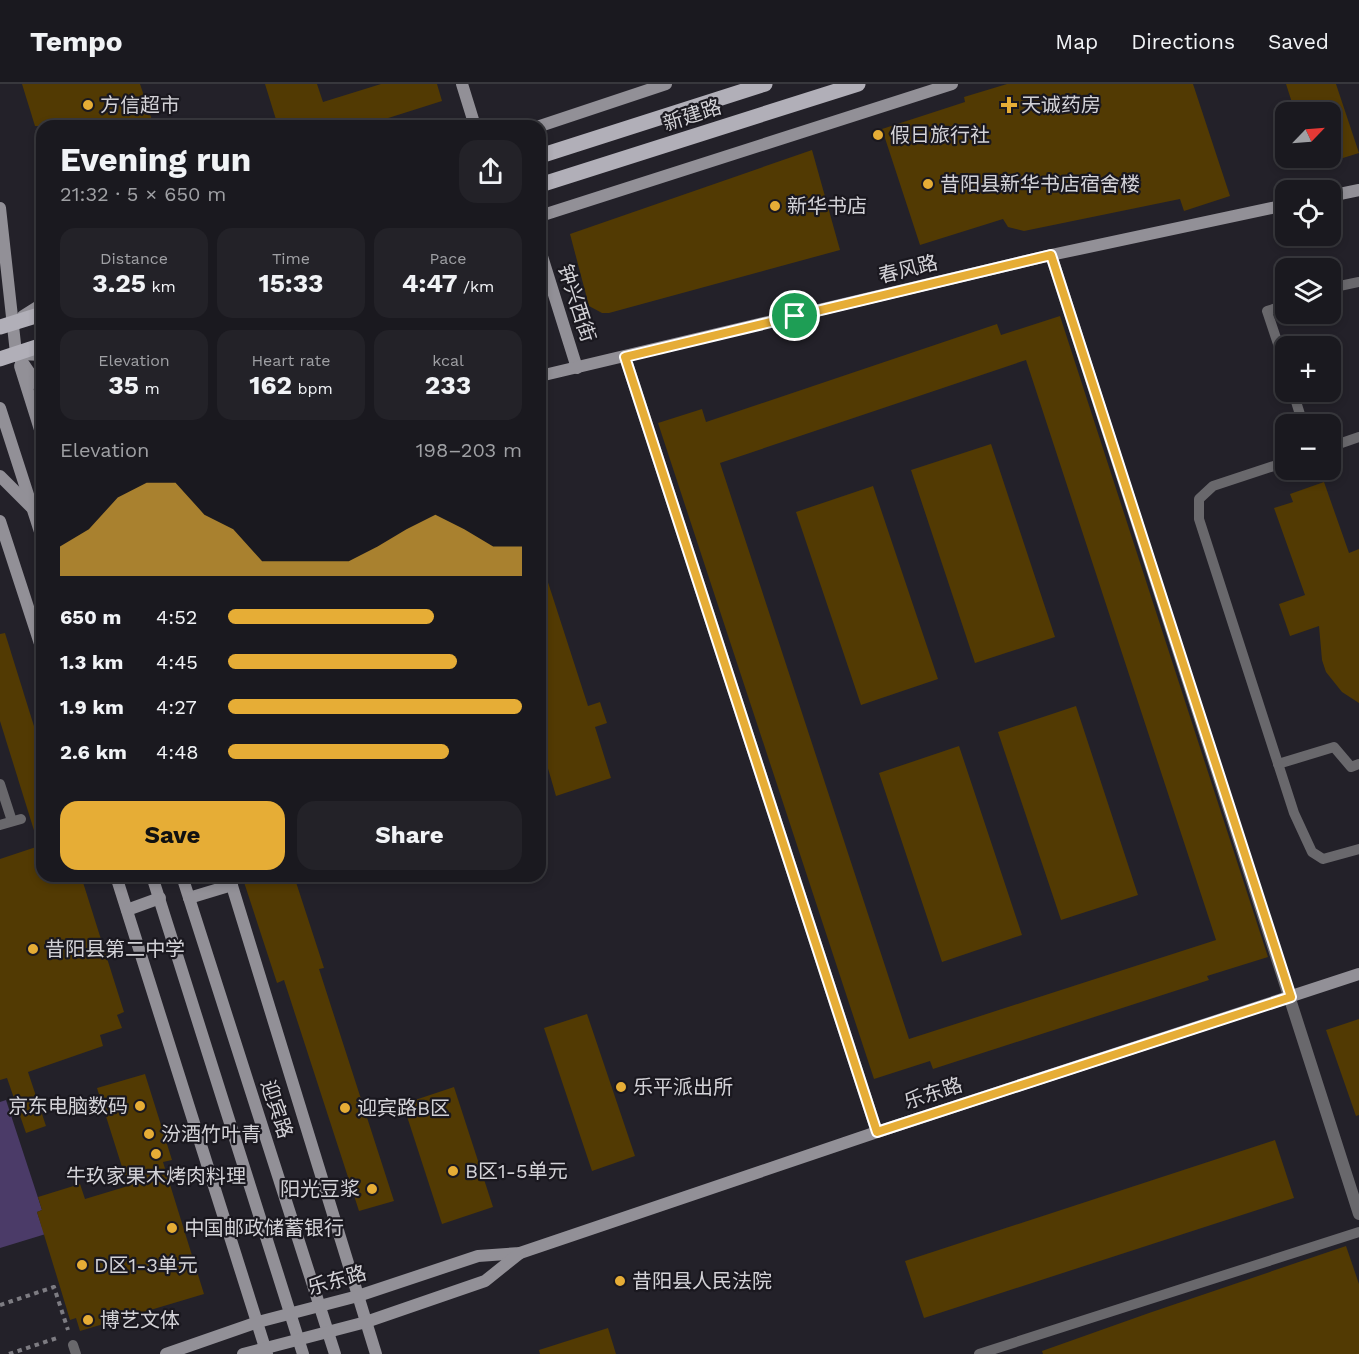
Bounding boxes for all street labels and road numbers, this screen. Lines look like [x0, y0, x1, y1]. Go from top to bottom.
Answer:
street label: 新建路 [660, 94, 724, 136]
street label: 春风路 [876, 250, 940, 288]
street label: 钟兴西街 [553, 261, 601, 345]
street label: 乐东路 [901, 1072, 965, 1114]
street label: 迎宾路 [256, 1077, 298, 1141]
street label: 乐东路 [305, 1260, 369, 1300]

